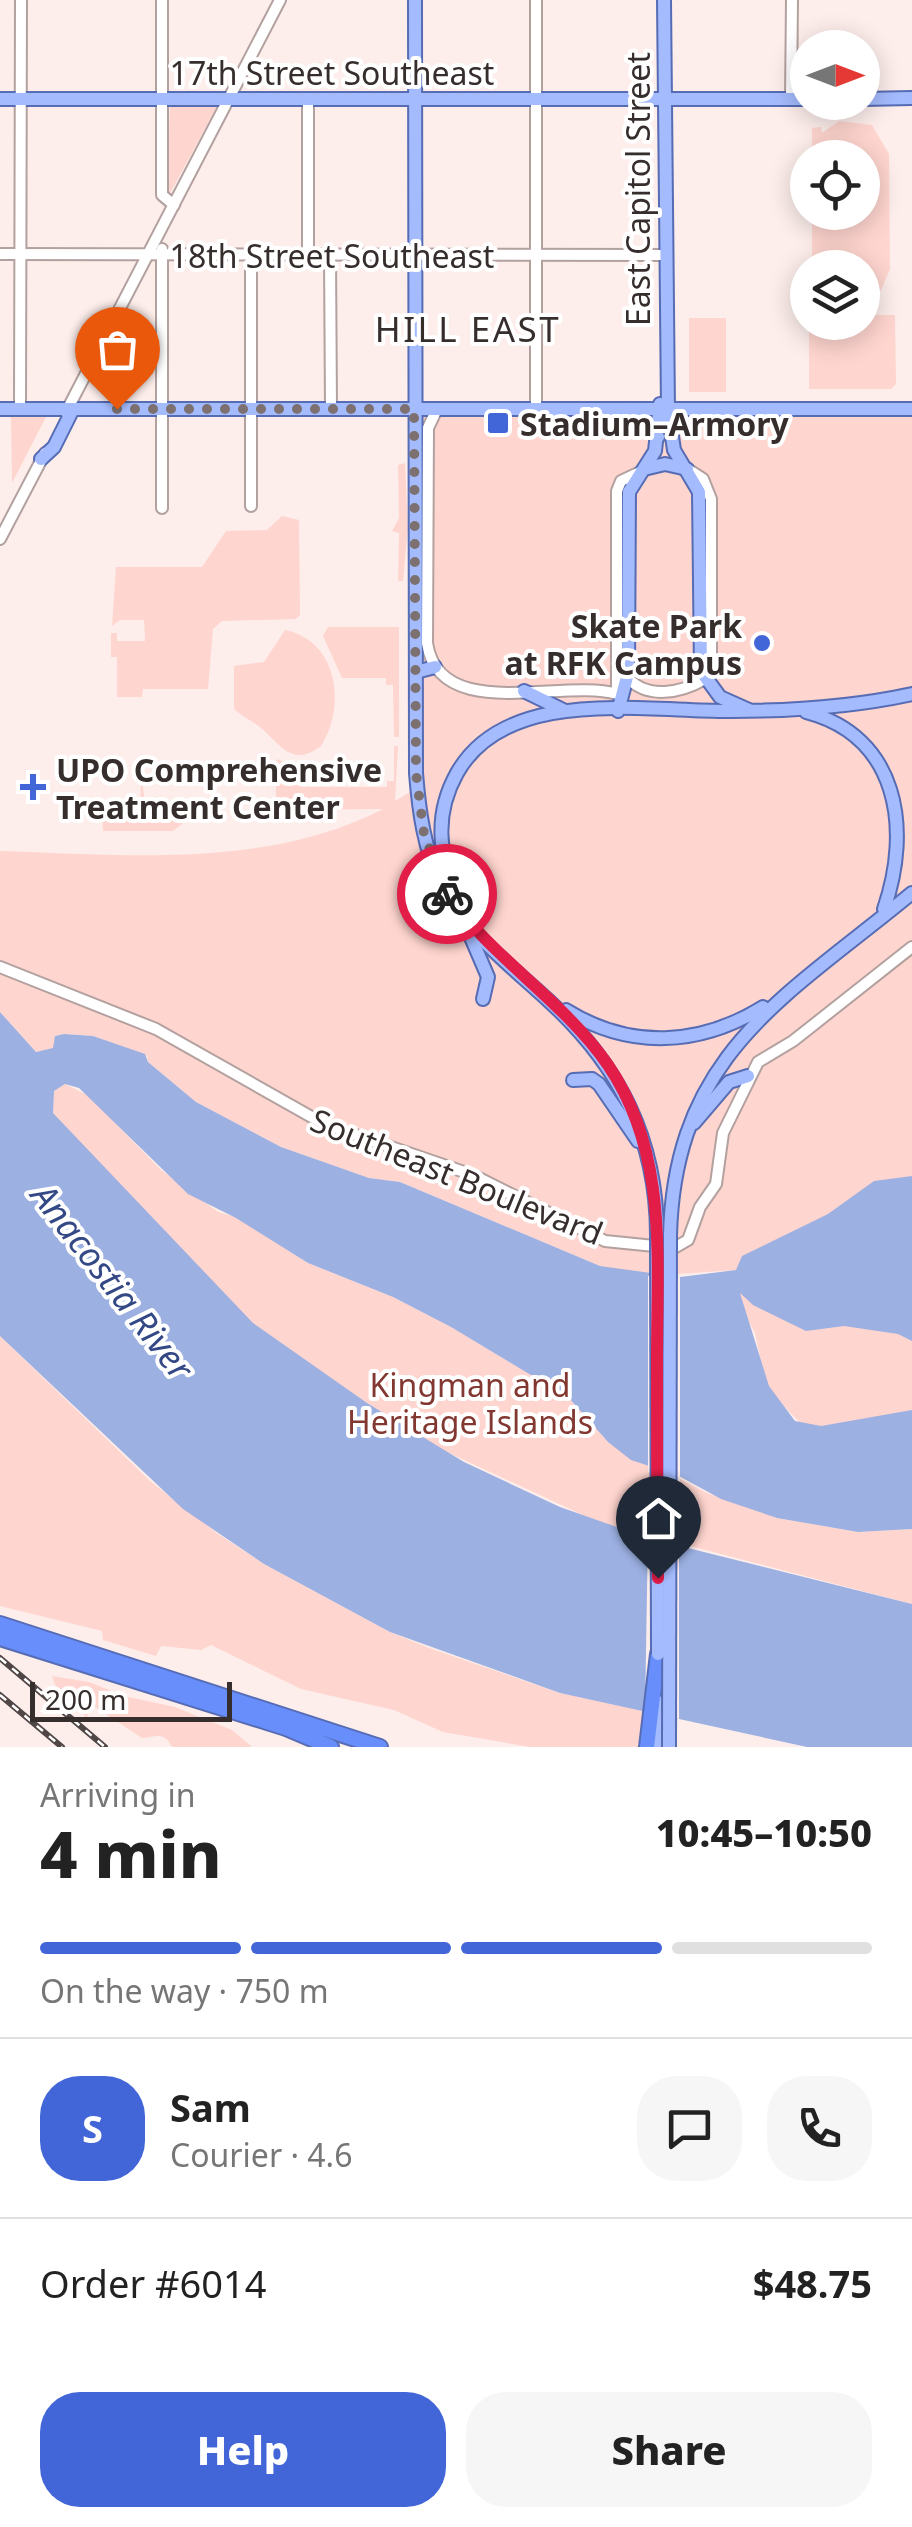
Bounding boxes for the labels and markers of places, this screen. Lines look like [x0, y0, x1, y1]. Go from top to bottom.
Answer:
pin [75, 307, 160, 410]
place label: Stadium–Armory [520, 402, 789, 445]
marker: Stadium–Armory [485, 410, 511, 436]
place label: Skate Park at RFK Campus [504, 604, 742, 684]
marker: Skate Park at RFK Campus [751, 632, 773, 654]
place label: UPO Comprehensive Treatment Center [56, 748, 382, 828]
marker: UPO Comprehensive Treatment Center [20, 774, 46, 800]
pin [616, 1476, 701, 1579]

